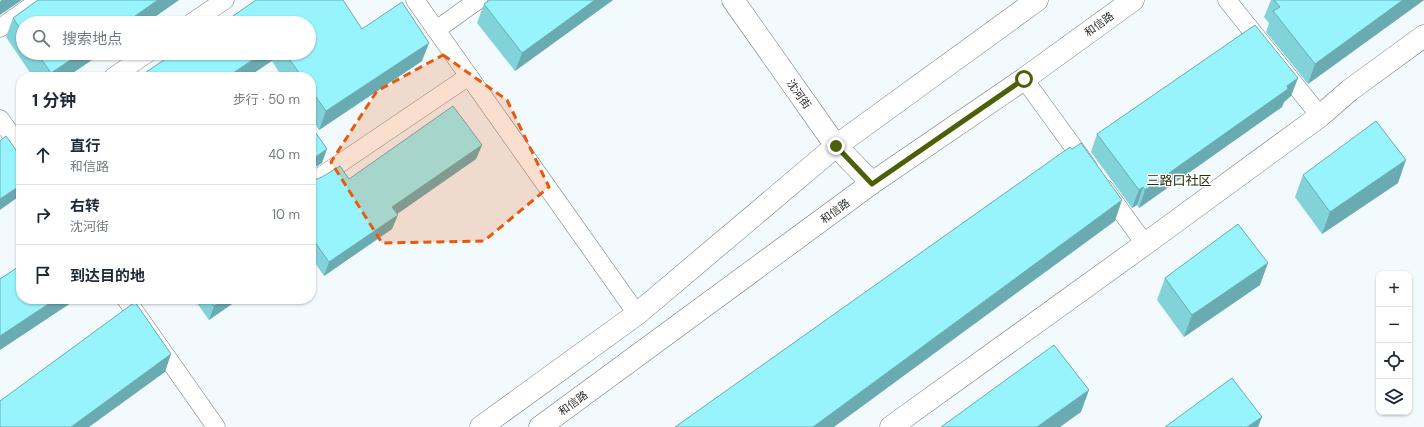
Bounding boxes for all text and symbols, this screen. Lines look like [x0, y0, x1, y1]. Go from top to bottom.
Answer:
street label: 和信路 [1082, 9, 1116, 39]
search box [16, 16, 316, 60]
icon: search [30, 27, 52, 49]
text: 搜索地点 [62, 29, 122, 49]
route start [1015, 70, 1033, 88]
street label: 沈河街 [784, 76, 814, 112]
text: 1 分钟 [32, 89, 76, 111]
text: 步行 · 50 m [233, 91, 300, 108]
text: 直行 [70, 136, 100, 156]
route end [827, 137, 845, 155]
icon: ahead [32, 144, 54, 166]
text: 40 m [268, 146, 300, 163]
text: 和信路 [70, 158, 109, 175]
district label: 三路口社区 [1146, 172, 1212, 189]
text: 右转 [70, 196, 100, 216]
street label: 和信路 [818, 196, 852, 226]
icon: right [32, 204, 54, 226]
text: 10 m [272, 206, 300, 223]
text: 沈河街 [70, 218, 109, 235]
icon: arrive [32, 264, 54, 286]
text: 到达目的地 [70, 266, 145, 286]
map controls [1376, 271, 1412, 415]
button: + [1376, 271, 1412, 307]
button: − [1376, 307, 1412, 343]
button: locate [1376, 343, 1412, 379]
button: layers [1376, 379, 1412, 415]
street label: 和信路 [556, 388, 590, 418]

